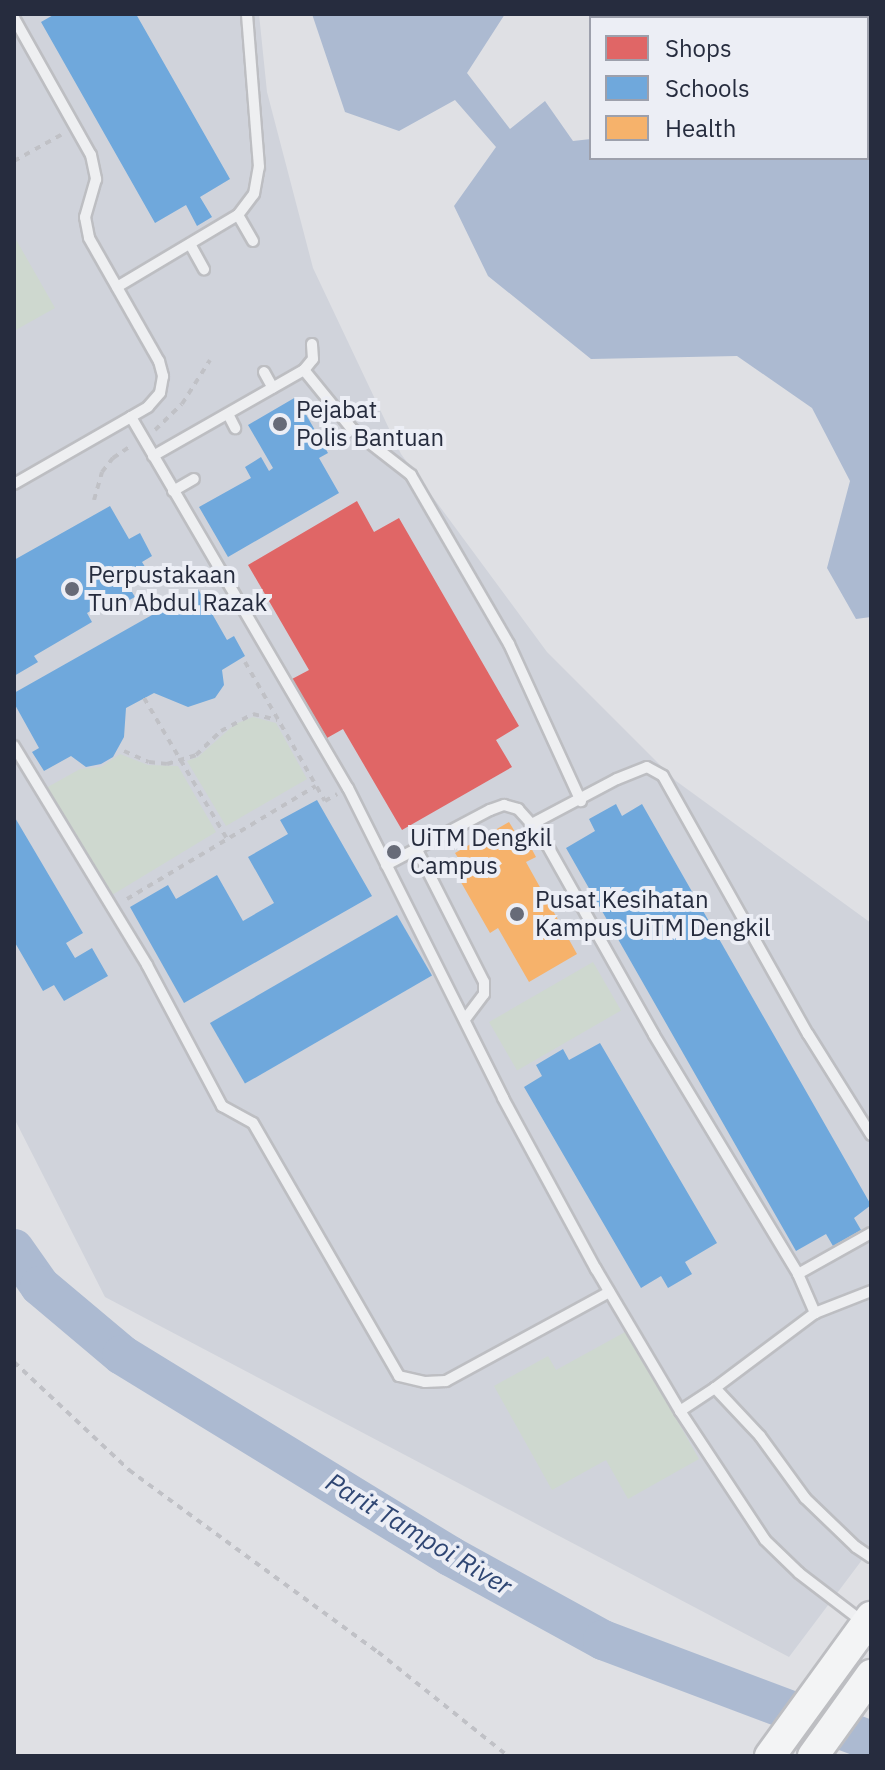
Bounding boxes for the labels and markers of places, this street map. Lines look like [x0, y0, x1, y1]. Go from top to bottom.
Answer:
place label: Pejabat Polis Bantuan [296, 396, 444, 452]
marker: Pejabat Polis Bantuan [271, 415, 289, 433]
place label: Perpustakaan Tun Abdul Razak [88, 561, 267, 617]
marker: Perpustakaan Tun Abdul Razak [63, 580, 81, 598]
place label: UiTM Dengkil Campus [410, 824, 552, 880]
marker: UiTM Dengkil Campus [385, 843, 403, 861]
place label: Pusat Kesihatan Kampus UiTM Dengkil [535, 886, 770, 942]
marker: Pusat Kesihatan Kampus UiTM Dengkil [506, 903, 528, 925]

